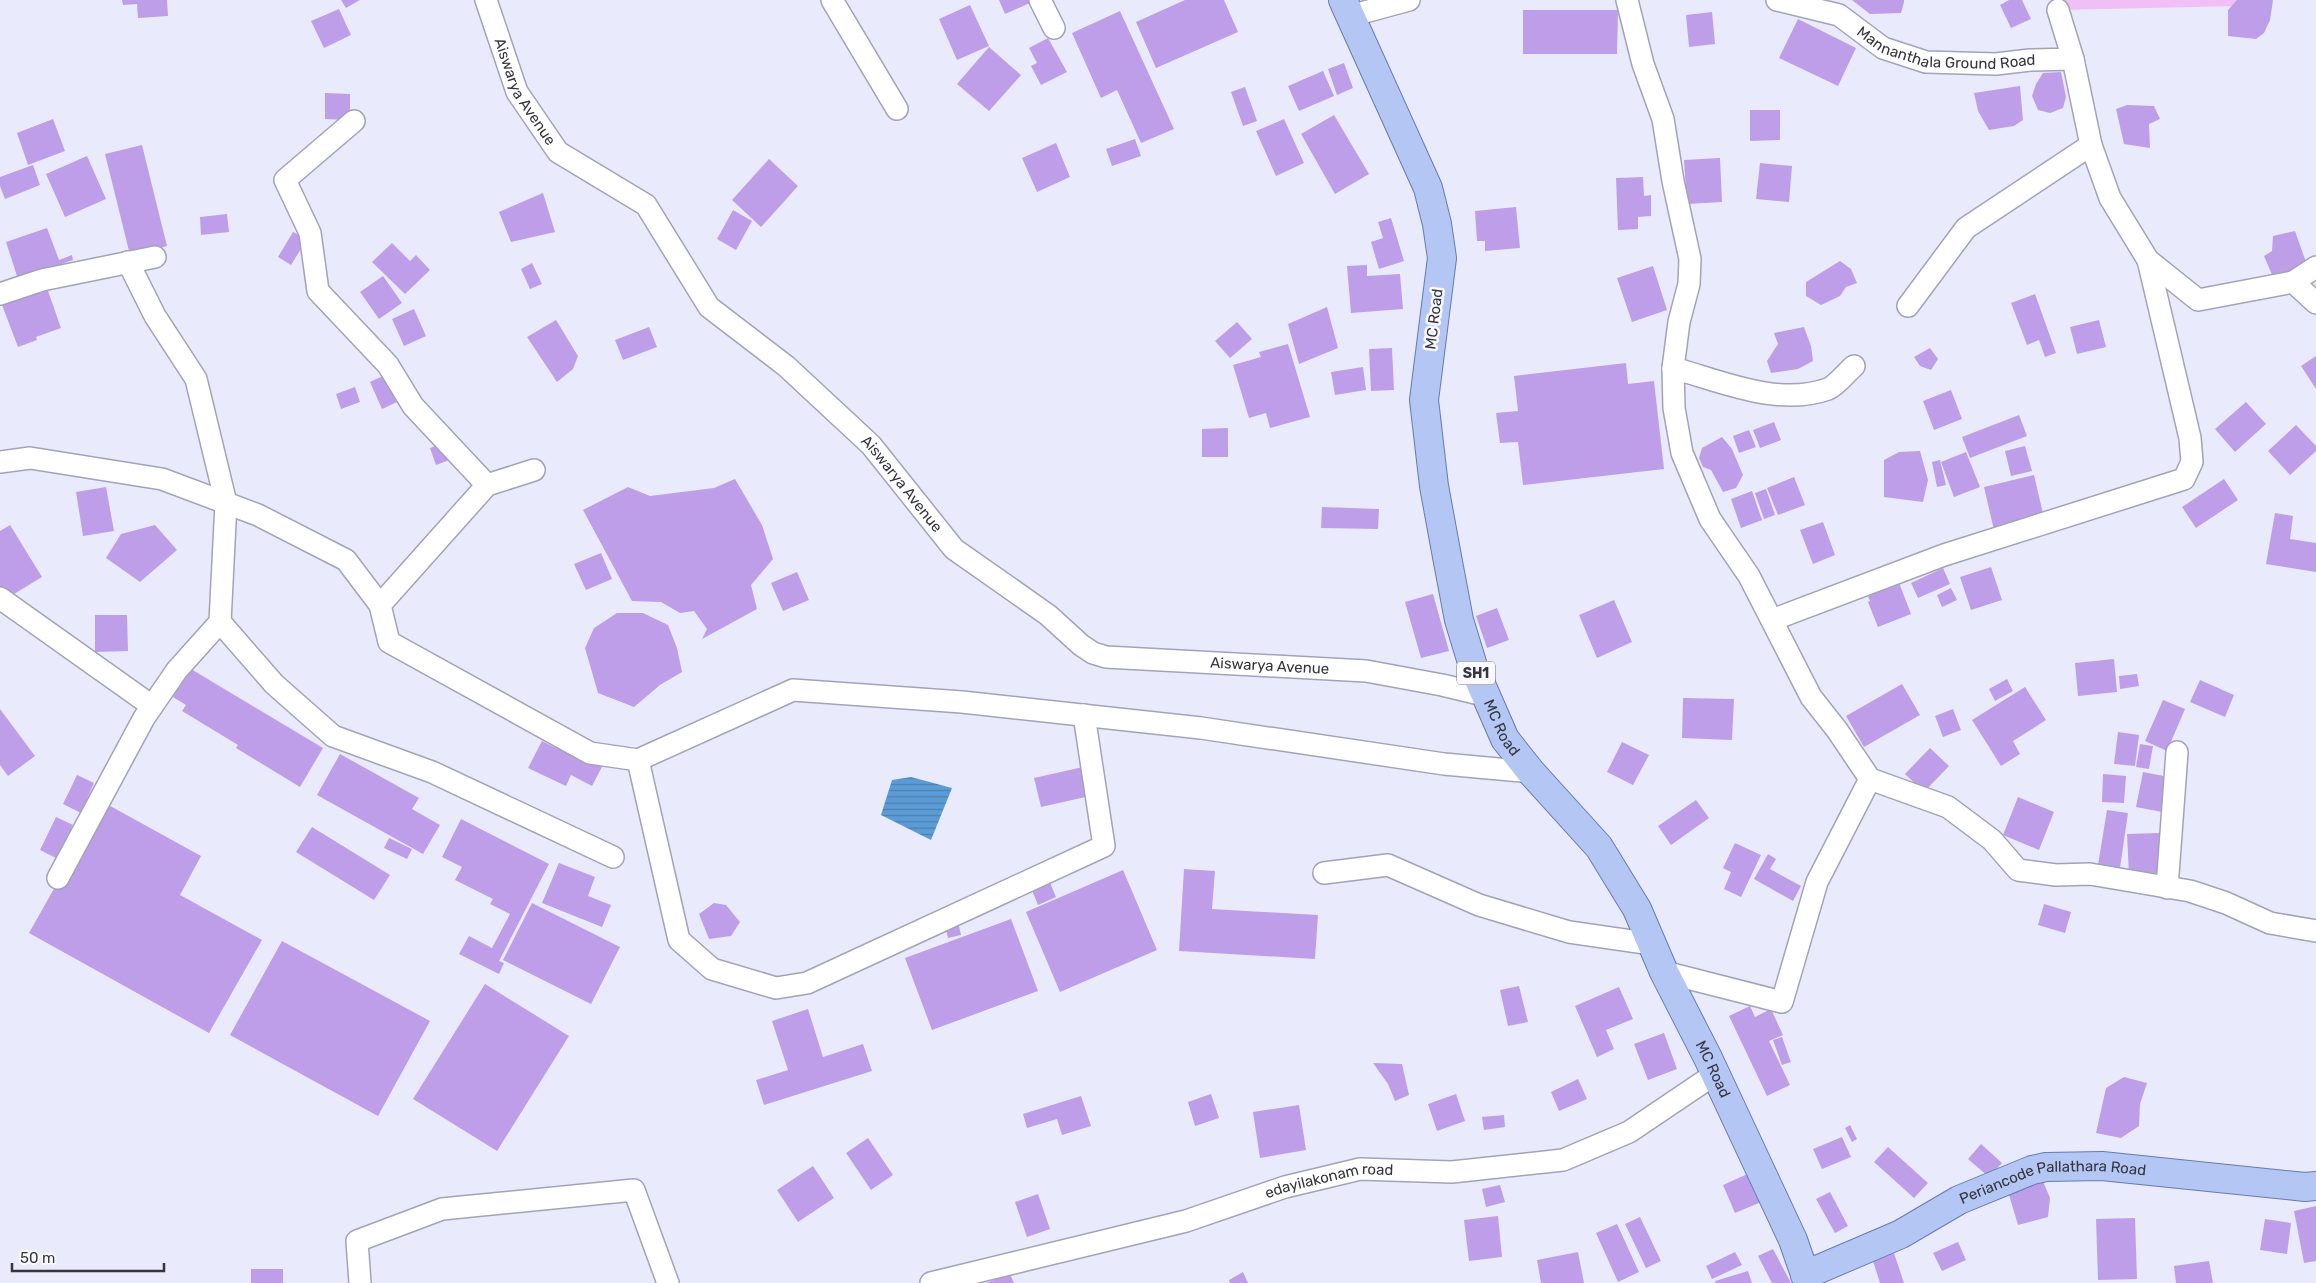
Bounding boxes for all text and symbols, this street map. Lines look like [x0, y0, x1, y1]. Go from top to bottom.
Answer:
street label: Mannanthala Ground Road [1853, 23, 2036, 73]
street label: Aiswarya Avenue [490, 35, 560, 149]
street label: MC Road [1421, 288, 1447, 350]
street label: Aiswarya Avenue [858, 432, 946, 536]
street label: Aiswarya Avenue [1210, 654, 1330, 678]
road number: SH1 [1457, 661, 1495, 684]
street label: MC Road [1480, 697, 1524, 759]
street label: MC Road [1692, 1038, 1734, 1101]
street label: Periancode Pallathara Road [1957, 1157, 2147, 1208]
street label: edayilakonam road [1263, 1160, 1394, 1202]
scale bar [12, 1240, 165, 1272]
text: 50 m [20, 1249, 55, 1267]

